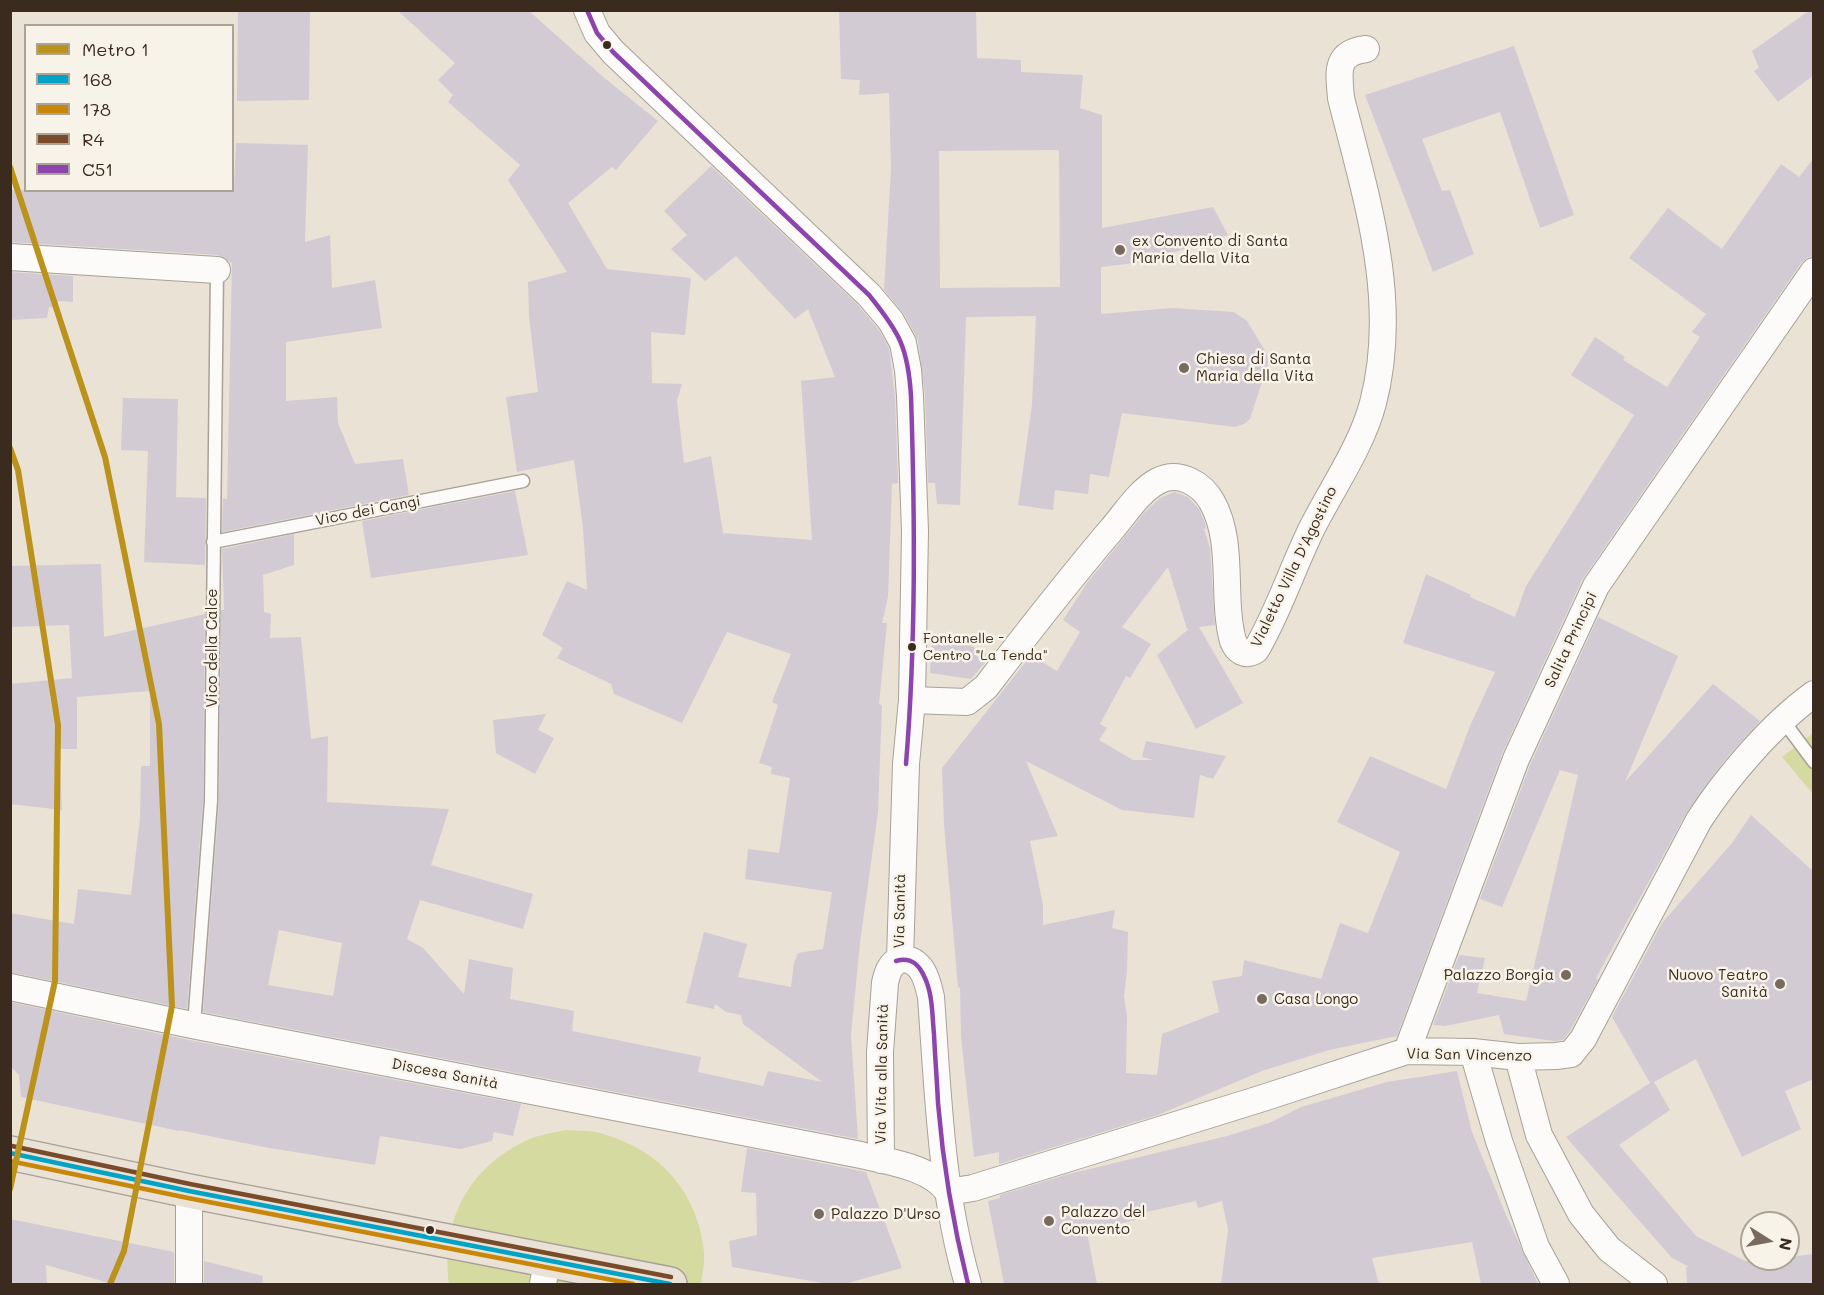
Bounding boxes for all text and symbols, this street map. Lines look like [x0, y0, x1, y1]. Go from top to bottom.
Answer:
legend [24, 24, 234, 192]
text: Metro 1 [82, 37, 149, 61]
unlabelled marker [601, 39, 613, 51]
text: 168 [82, 67, 112, 91]
text: 178 [82, 97, 111, 121]
text: R4 [82, 127, 104, 151]
text: C51 [82, 157, 113, 181]
place label: ex Convento di Santa Maria della Vita [1132, 232, 1288, 267]
marker: ex Convento di Santa Maria della Vita [1113, 243, 1127, 257]
place label: Chiesa di Santa Maria della Vita [1196, 350, 1314, 385]
marker: Chiesa di Santa Maria della Vita [1177, 361, 1191, 375]
street label: Vialetto Villa D'Agostino [1247, 484, 1341, 650]
street label: Vico dei Cangi [314, 492, 422, 530]
street label: Vico della Calce [203, 588, 221, 708]
street label: Salita Principi [1541, 589, 1601, 691]
place label: Fontanelle - Centro "La Tenda" [923, 631, 1048, 664]
marker: Fontanelle - Centro "La Tenda" [906, 641, 918, 653]
street label: Via Sanità [890, 873, 910, 949]
place label: Palazzo Borgia [1444, 966, 1554, 984]
place label: Nuovo Teatro Sanità [1668, 966, 1768, 1001]
marker: Palazzo Borgia [1559, 968, 1573, 982]
marker: Nuovo Teatro Sanità [1773, 977, 1787, 991]
place label: Casa Longo [1274, 990, 1358, 1008]
marker: Casa Longo [1255, 992, 1269, 1006]
street label: Via Vita alla Sanità [872, 1003, 892, 1145]
street label: Via San Vincenzo [1406, 1045, 1532, 1065]
street label: Discesa Sanità [390, 1055, 500, 1093]
place label: Palazzo del Convento [1061, 1203, 1146, 1238]
place label: Palazzo D'Urso [831, 1205, 940, 1223]
marker: Palazzo D'Urso [812, 1207, 826, 1221]
north arrow [1740, 1211, 1800, 1271]
marker: Palazzo del Convento [1042, 1214, 1056, 1228]
unlabelled marker [424, 1224, 436, 1236]
text: N [1775, 1236, 1798, 1252]

